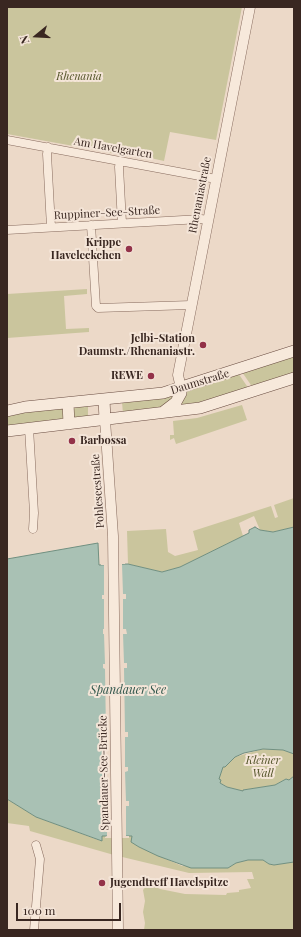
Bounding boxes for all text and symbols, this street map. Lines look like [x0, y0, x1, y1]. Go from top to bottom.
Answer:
north arrow [16, 16, 56, 56]
text: N [16, 34, 32, 46]
park label: Rhenania [56, 70, 102, 84]
street label: Am Havelgarten [73, 135, 153, 161]
street label: Rhenaniastraße [186, 156, 214, 234]
street label: Ruppiner-See-Straße [53, 204, 161, 222]
place label: Krippe Haveleckchen [51, 236, 121, 262]
marker: Krippe Haveleckchen [124, 244, 134, 254]
place label: Jelbi-Station Daumstr./Rhenaniastr. [79, 332, 195, 358]
marker: Jelbi-Station Daumstr./Rhenaniastr. [198, 340, 208, 350]
street label: Daumstraße [169, 367, 231, 397]
place label: REWE [111, 369, 143, 383]
marker: REWE [146, 371, 156, 381]
place label: Barbossa [80, 434, 127, 448]
marker: Barbossa [67, 436, 77, 446]
street label: Pohleseestraße [89, 453, 107, 529]
water label: Spandauer See [90, 683, 166, 697]
street label: Spandauer-See-Brücke [96, 715, 112, 831]
park label: Kleiner Wall [246, 754, 280, 780]
place label: Jugendtreff Havelspitze [110, 876, 228, 890]
marker: Jugendtreff Havelspitze [97, 878, 107, 888]
scale bar [18, 895, 123, 921]
text: 100 m [23, 902, 55, 918]

